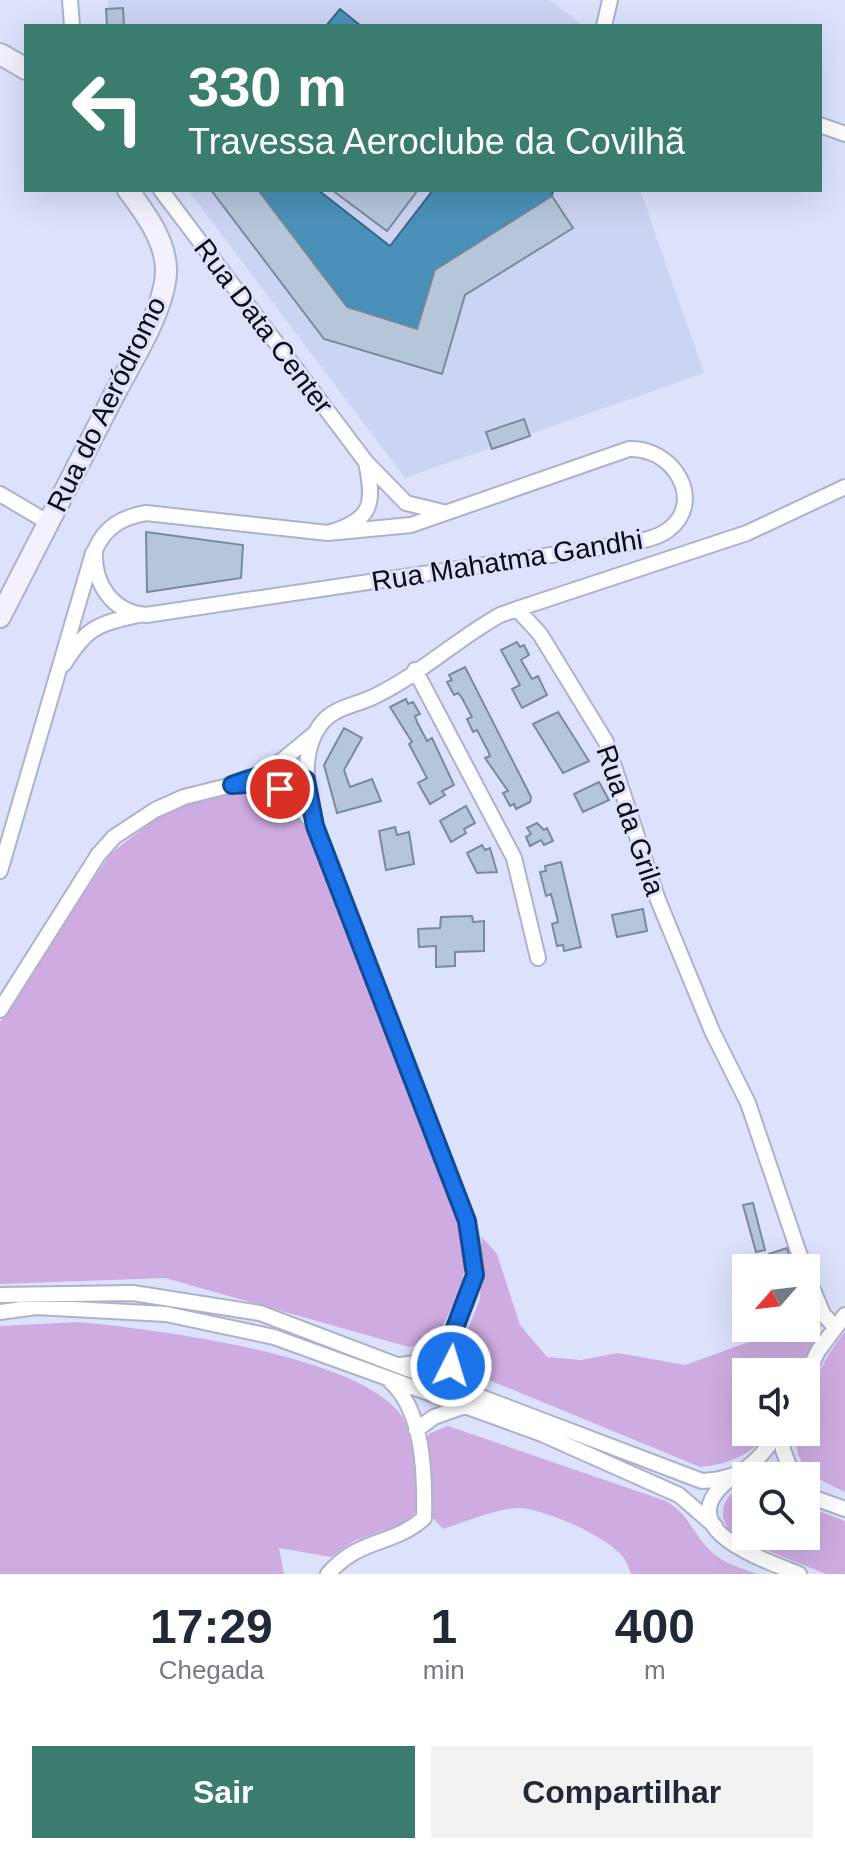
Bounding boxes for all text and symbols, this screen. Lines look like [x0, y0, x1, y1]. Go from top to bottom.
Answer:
text: 330 m [188, 55, 347, 118]
icon: left [56, 56, 160, 160]
text: Travessa Aeroclube da Covilhã [188, 121, 685, 162]
street label: Rua Data Center [188, 233, 339, 420]
street label: Rua do Aeródromo [41, 292, 172, 517]
street label: Rua Mahatma Gandhi [369, 524, 645, 597]
street label: Rua da Grila [590, 741, 671, 900]
pin [246, 755, 314, 823]
icon: arrive [258, 767, 302, 811]
north arrow [732, 1254, 820, 1342]
map controls [732, 1254, 820, 1550]
position arrow [409, 1324, 493, 1408]
button: sound [732, 1358, 820, 1446]
button: search [732, 1462, 820, 1550]
text: 17:29 [150, 1600, 273, 1653]
text: 1 [430, 1600, 457, 1653]
text: 400 [615, 1600, 695, 1653]
text: Chegada [159, 1655, 264, 1685]
text: min [423, 1655, 465, 1685]
text: m [644, 1655, 666, 1685]
button: Sair [32, 1746, 415, 1838]
button: Compartilhar [431, 1746, 813, 1838]

